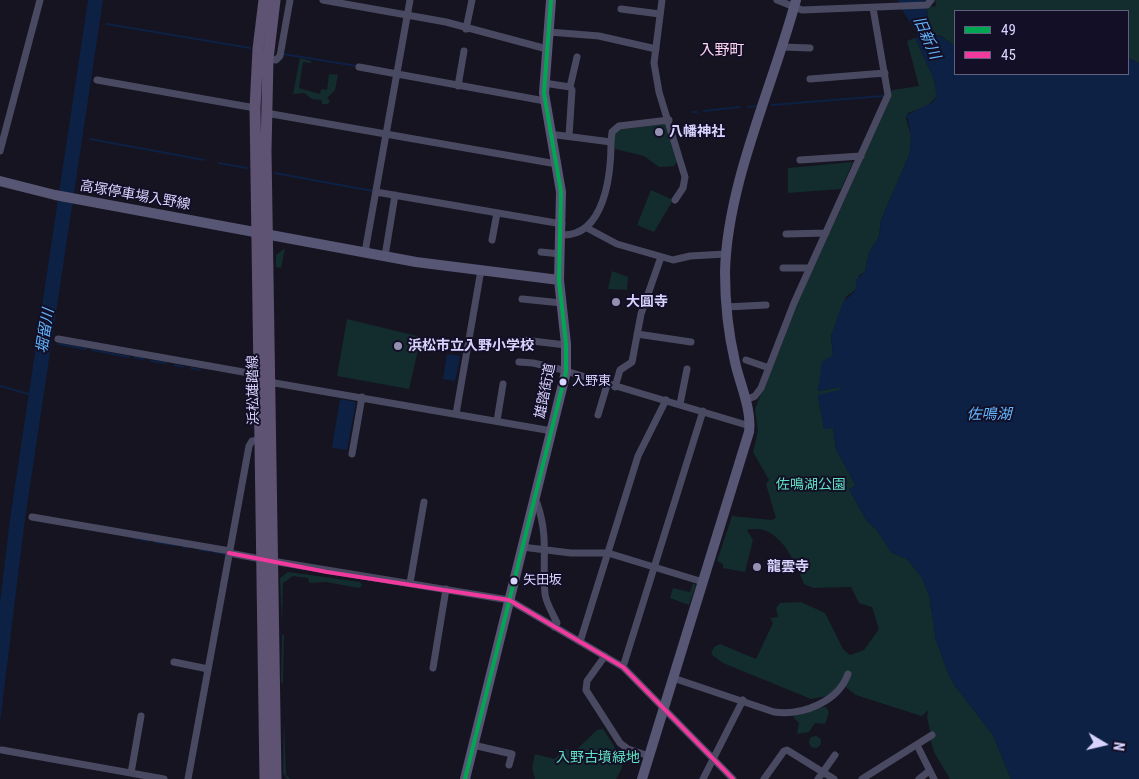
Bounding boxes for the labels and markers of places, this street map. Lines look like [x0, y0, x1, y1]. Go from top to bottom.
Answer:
place label: 八幡神社 [669, 124, 725, 140]
marker: 八幡神社 [653, 126, 665, 138]
place label: 大圓寺 [626, 294, 668, 310]
marker: 大圓寺 [610, 296, 622, 308]
place label: 浜松市立入野小学校 [408, 338, 534, 354]
marker: 浜松市立入野小学校 [392, 340, 404, 352]
place label: 入野東 [572, 374, 611, 390]
marker: 入野東 [558, 377, 568, 387]
place label: 龍雲寺 [767, 559, 809, 575]
marker: 龍雲寺 [751, 561, 763, 573]
place label: 矢田坂 [523, 573, 562, 589]
marker: 矢田坂 [509, 576, 519, 586]

